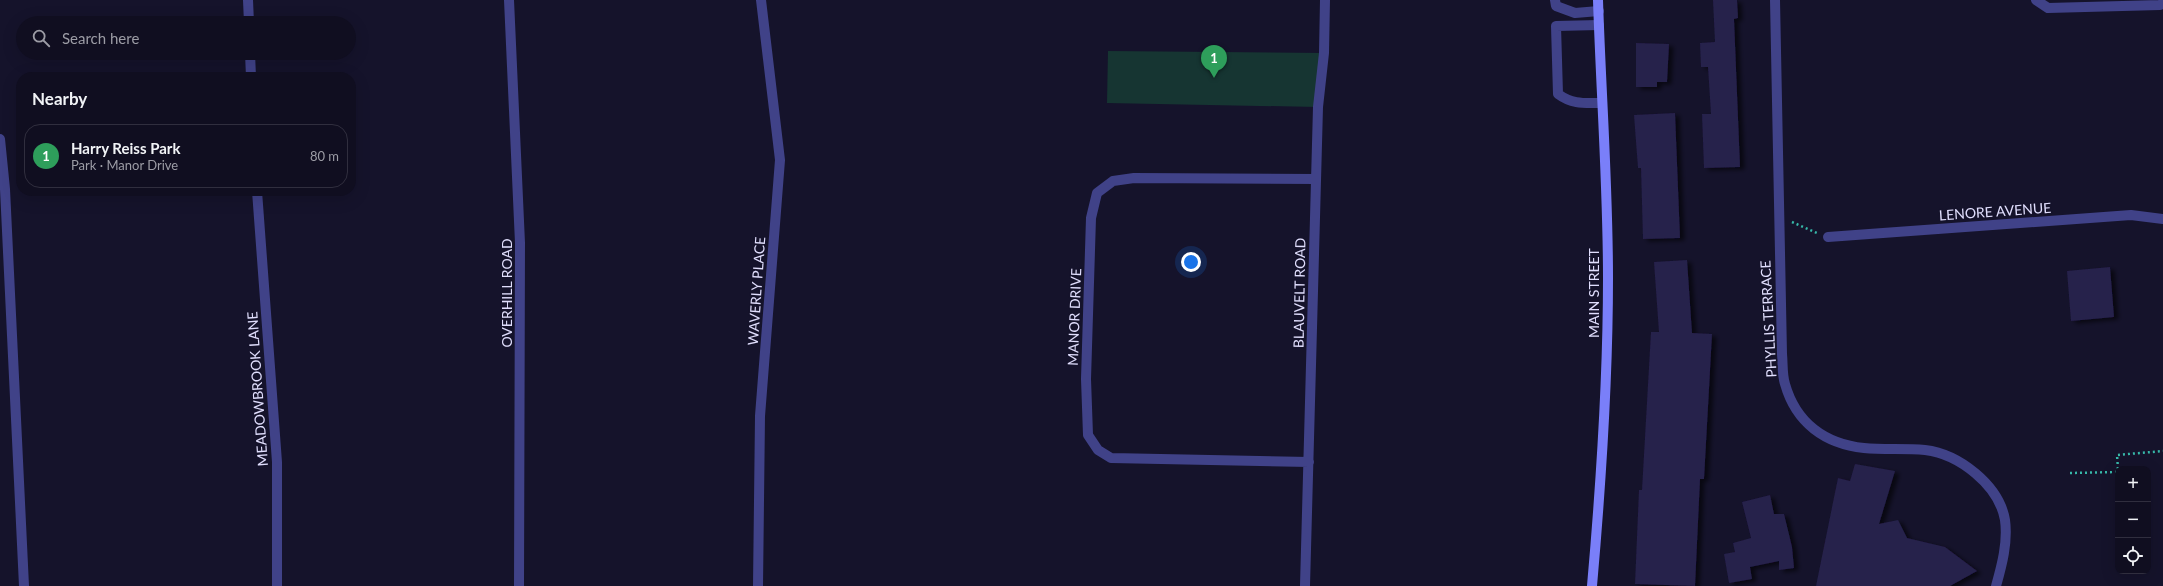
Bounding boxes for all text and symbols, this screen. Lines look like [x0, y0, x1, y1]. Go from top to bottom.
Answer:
search box [16, 16, 356, 60]
icon: search [30, 27, 52, 49]
text: Search here [62, 29, 139, 47]
pin: 1 [1201, 45, 1227, 78]
text: Nearby [32, 88, 87, 109]
text: Harry Reiss Park [71, 139, 180, 157]
text: 1 [42, 148, 50, 164]
text: 80 m [310, 148, 339, 164]
text: Park · Manor Drive [71, 157, 178, 173]
street label: LENORE AVENUE [1938, 199, 2052, 223]
street label: WAVERLY PLACE [744, 236, 768, 346]
street label: OVERHILL ROAD [498, 238, 515, 348]
street label: BLAUVELT ROAD [1290, 238, 1308, 348]
street label: MAIN STREET [1585, 247, 1602, 338]
your location [1181, 252, 1201, 272]
street label: PHYLLIS TERRACE [1756, 260, 1780, 378]
street label: MANOR DRIVE [1064, 268, 1084, 366]
street label: MEADOWBROOK LANE [243, 311, 271, 467]
map controls [2115, 466, 2151, 574]
button: + [2115, 466, 2151, 502]
button: − [2115, 502, 2151, 538]
button: locate [2115, 538, 2151, 574]

